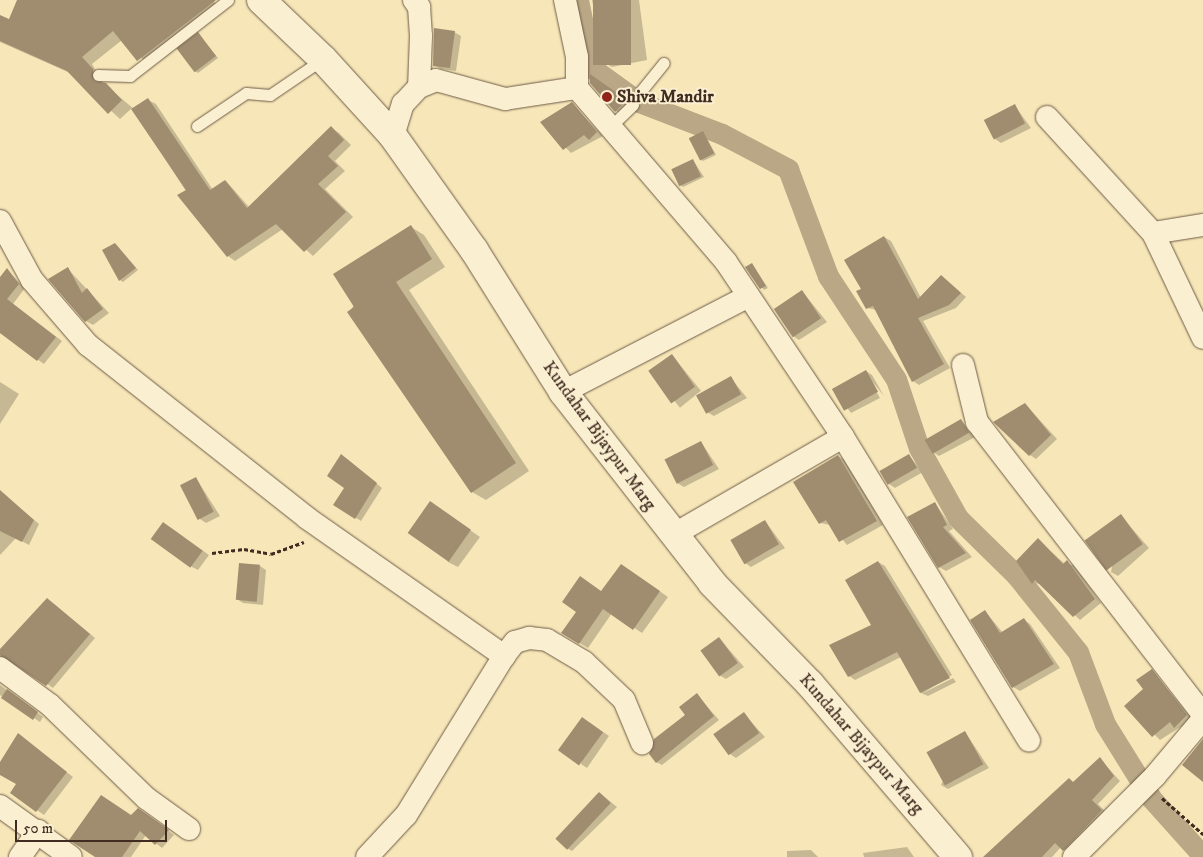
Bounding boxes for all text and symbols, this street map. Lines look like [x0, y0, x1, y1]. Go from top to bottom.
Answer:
place label: Shiva Mandir [617, 86, 714, 108]
marker: Shiva Mandir [601, 91, 613, 103]
street label: Kundahar Bijaypur Marg [538, 357, 660, 515]
street label: Kundahar Bijaypur Marg [794, 669, 928, 819]
scale bar [18, 810, 170, 842]
text: 50 m [23, 819, 53, 838]

